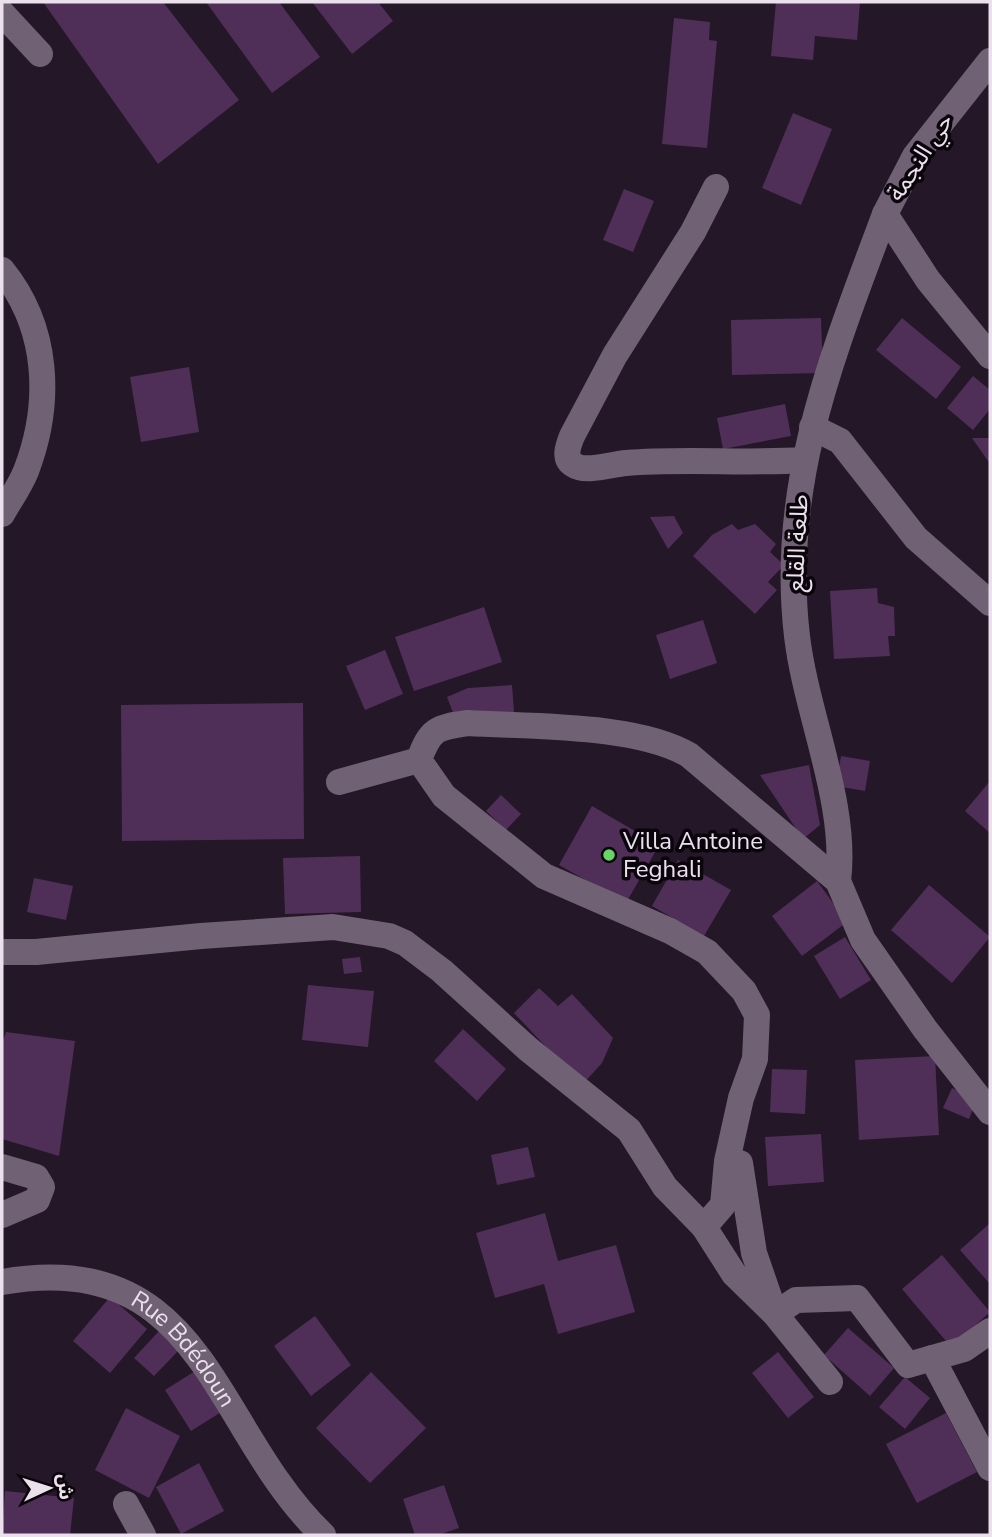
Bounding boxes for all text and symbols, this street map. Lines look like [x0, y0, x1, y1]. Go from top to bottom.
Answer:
street label: حي النجمة [880, 107, 963, 209]
street label: طلعة القلع [778, 493, 817, 593]
place label: Villa Antoine Feghali [622, 825, 763, 885]
marker: Villa Antoine Feghali [601, 847, 617, 863]
street label: Rue Bdédoun [125, 1283, 243, 1413]
north arrow [14, 1453, 84, 1523]
text: ش [51, 1473, 79, 1501]

